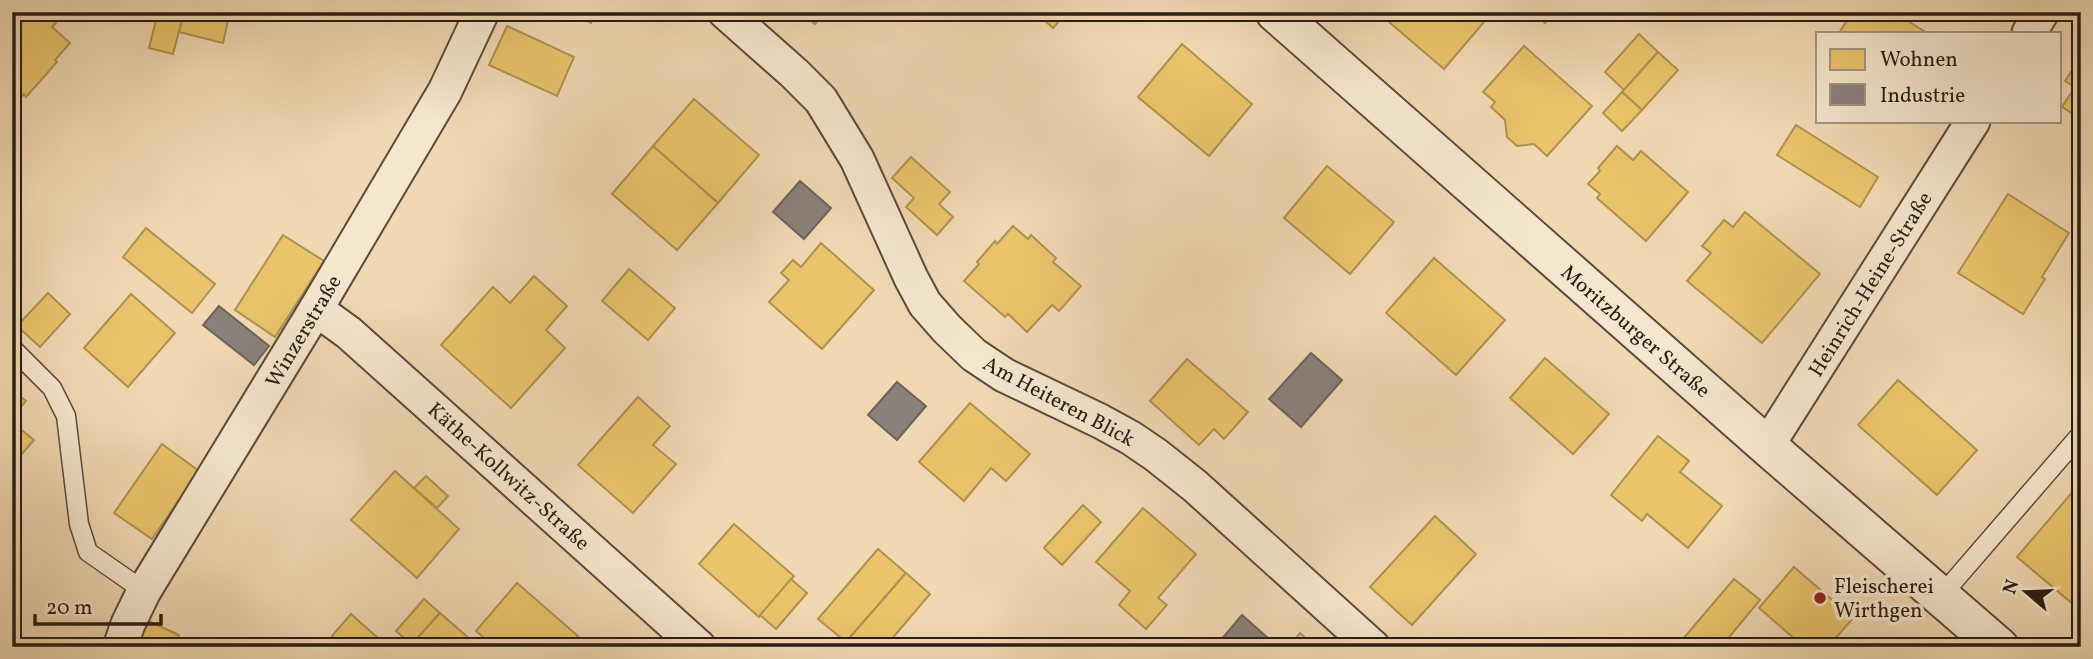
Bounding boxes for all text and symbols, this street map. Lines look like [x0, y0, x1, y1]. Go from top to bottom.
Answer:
legend [1816, 32, 2062, 122]
text: Wohnen [1880, 46, 1958, 75]
text: Industrie [1880, 82, 1965, 111]
street label: Heinrich-Heine-Straße [1802, 187, 1940, 383]
street label: Moritzburger Straße [1554, 259, 1716, 405]
street label: Winzerstraße [259, 270, 349, 394]
street label: Am Heiteren Blick [977, 350, 1140, 455]
street label: Käthe-Kollwitz-Straße [421, 396, 596, 558]
north arrow [1992, 558, 2062, 628]
place label: Fleischerei Wirthgen [1834, 573, 1934, 626]
text: N [1997, 576, 2026, 598]
scale bar [35, 582, 161, 626]
marker: Fleischerei Wirthgen [1812, 590, 1828, 606]
text: 20 m [46, 594, 92, 623]

